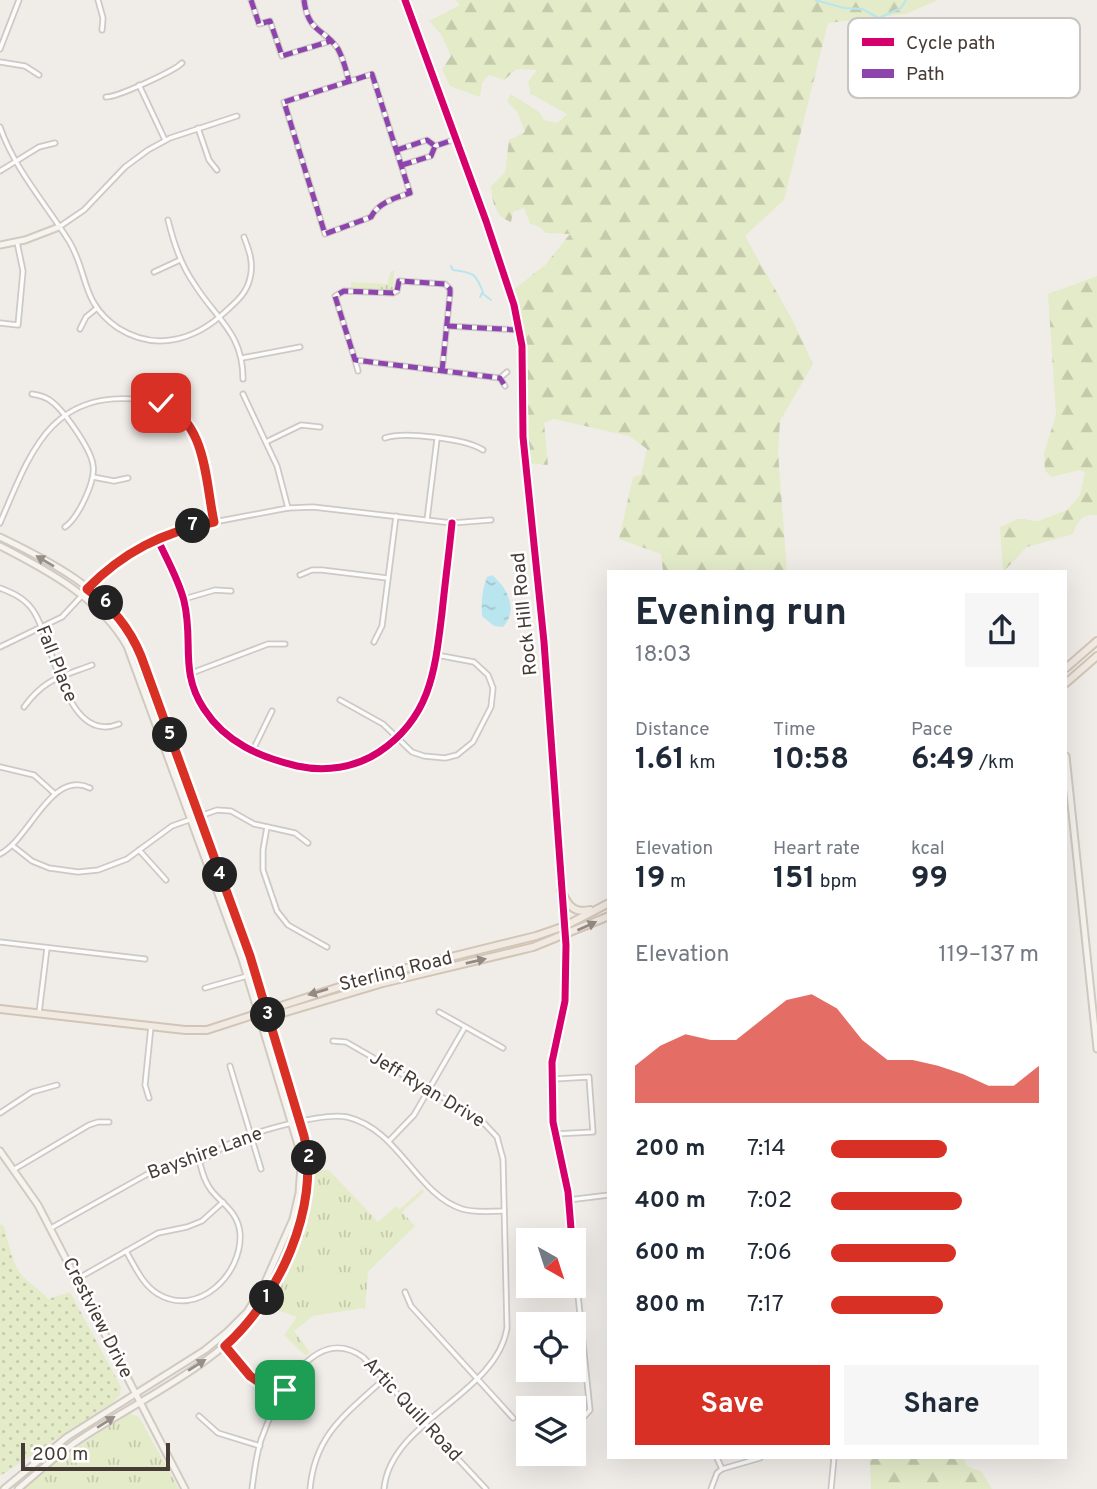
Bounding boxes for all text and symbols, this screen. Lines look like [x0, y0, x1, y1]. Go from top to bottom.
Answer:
legend [848, 18, 1080, 98]
text: Cycle path [906, 32, 995, 56]
text: Path [906, 63, 945, 87]
pin [131, 373, 191, 433]
icon: check [142, 384, 180, 422]
pin: 7 [176, 508, 210, 544]
text: 7 [187, 513, 198, 537]
street label: Rock Hill Road [507, 551, 543, 677]
one-way arrow [35, 555, 54, 567]
pin: 6 [88, 586, 124, 620]
text: 6 [100, 590, 111, 614]
text: Evening run [635, 590, 847, 639]
button: share [965, 593, 1039, 667]
street label: Fall Place [30, 622, 82, 706]
text: 18:03 [635, 641, 691, 670]
pin: 5 [152, 718, 188, 752]
text: Distance [635, 718, 710, 742]
text: Time [773, 718, 816, 742]
text: Pace [911, 718, 953, 742]
text: 5 [164, 722, 175, 746]
text: 1.61 [635, 742, 685, 779]
text: 10:58 [773, 742, 849, 779]
text: 6:49 [911, 742, 974, 779]
text: km [685, 751, 716, 775]
text: /km [974, 751, 1014, 775]
text: Elevation [635, 837, 713, 861]
text: Heart rate [773, 837, 860, 861]
text: kcal [911, 837, 945, 861]
pin: 4 [202, 858, 238, 892]
text: 19 [635, 861, 665, 898]
text: 151 [773, 861, 815, 898]
text: 99 [911, 861, 948, 898]
text: 4 [213, 862, 226, 886]
text: m [665, 870, 686, 894]
text: bpm [815, 870, 857, 894]
one-way arrow [577, 920, 597, 932]
text: Elevation [635, 941, 730, 970]
text: 119–137 m [938, 941, 1039, 970]
street label: Sterling Road [337, 946, 455, 998]
one-way arrow [466, 955, 488, 966]
one-way arrow [307, 988, 328, 998]
pin: 3 [250, 998, 286, 1032]
text: 3 [262, 1002, 273, 1026]
street label: Jeff Ryan Drive [365, 1046, 489, 1134]
street label: Bayshire Lane [144, 1122, 266, 1186]
text: 200 m [635, 1135, 705, 1164]
text: 7:14 [747, 1135, 786, 1164]
pin: 2 [292, 1140, 326, 1176]
text: 2 [303, 1145, 314, 1169]
text: 400 m [635, 1187, 706, 1216]
text: 7:02 [747, 1187, 792, 1216]
north arrow [516, 1228, 586, 1298]
map controls [516, 1228, 586, 1466]
text: 600 m [635, 1239, 705, 1268]
text: 7:06 [747, 1239, 792, 1268]
street label: Crestview Drive [56, 1254, 138, 1382]
pin: 1 [250, 1280, 284, 1316]
text: 1 [263, 1285, 270, 1309]
text: 800 m [635, 1291, 705, 1320]
text: 7:17 [747, 1291, 784, 1320]
button: locate [516, 1312, 586, 1382]
street label: Artic Quill Road [358, 1353, 466, 1467]
one-way arrow [188, 1359, 207, 1372]
pin [255, 1360, 315, 1420]
button: Save [635, 1365, 830, 1445]
button: Share [844, 1365, 1039, 1445]
icon: arrive [266, 1371, 304, 1409]
button: layers [516, 1396, 586, 1466]
one-way arrow [96, 1416, 116, 1429]
scale bar [21, 1440, 170, 1472]
text: 200 m [32, 1443, 88, 1467]

